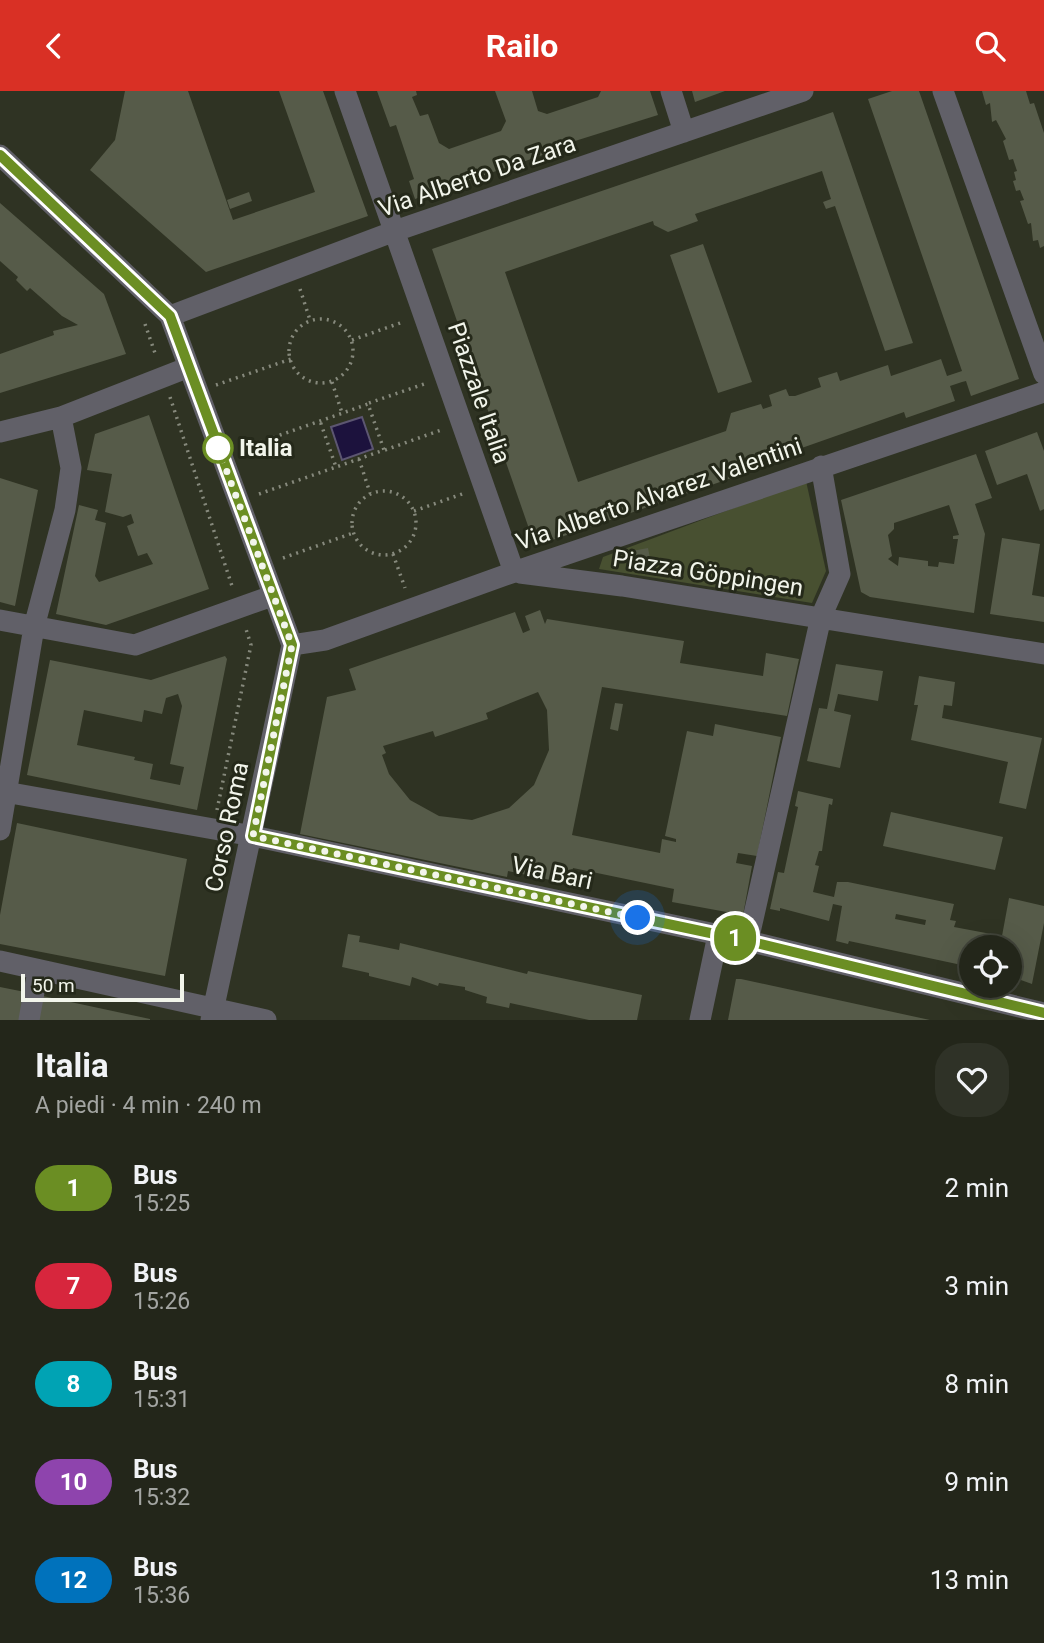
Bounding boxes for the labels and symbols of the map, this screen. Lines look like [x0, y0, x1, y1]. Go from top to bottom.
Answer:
street label: Via Alberto Da Zara [375, 129, 579, 223]
street label: Piazzale Italia [442, 319, 516, 467]
street label: Via Alberto Alvarez Valentini [512, 432, 806, 556]
marker: Italia [203, 433, 233, 463]
place label: Italia [239, 434, 293, 462]
street label: Piazza Göppingen [611, 544, 805, 602]
street label: Corso Roma [200, 760, 254, 894]
street label: Via Bari [509, 851, 595, 895]
your location [620, 900, 655, 935]
line badge: 1 [712, 915, 758, 961]
scale bar [21, 971, 184, 1003]

